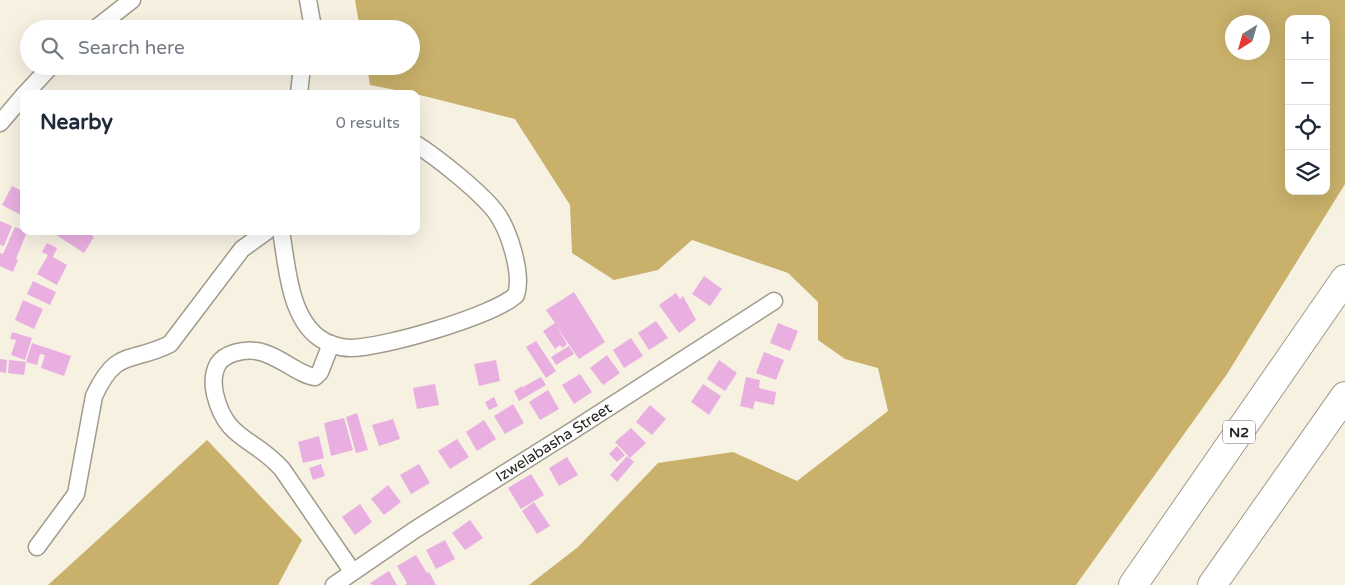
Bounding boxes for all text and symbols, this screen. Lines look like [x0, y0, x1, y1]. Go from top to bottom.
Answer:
north arrow [1225, 15, 1270, 60]
map controls [1285, 15, 1330, 195]
button: + [1285, 15, 1330, 60]
search box [20, 20, 420, 75]
icon: search [38, 34, 66, 62]
text: Search here [78, 37, 185, 59]
button: − [1285, 60, 1330, 105]
button: locate [1285, 105, 1330, 150]
text: Nearby [40, 110, 113, 135]
text: 0 results [336, 113, 400, 133]
button: layers [1285, 150, 1330, 195]
street label: Izwelabasha Street [492, 399, 615, 486]
road number: N2 [1223, 421, 1255, 444]

